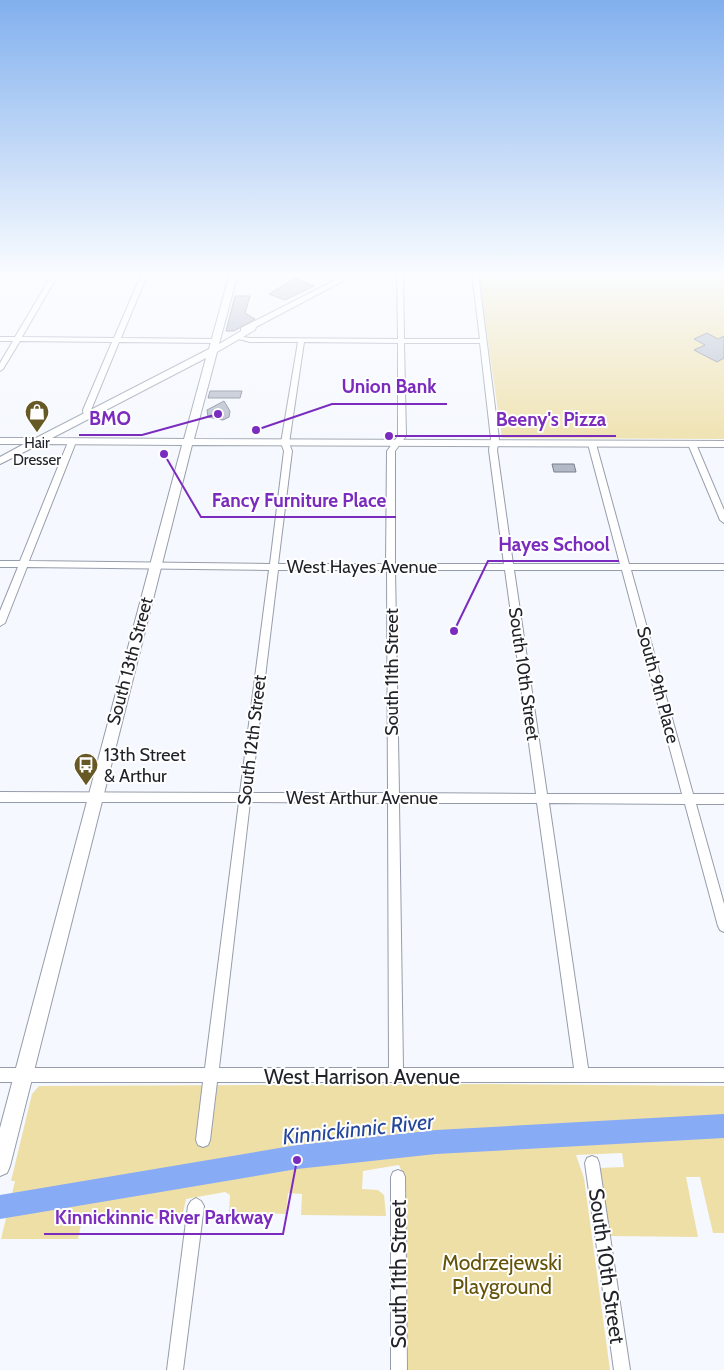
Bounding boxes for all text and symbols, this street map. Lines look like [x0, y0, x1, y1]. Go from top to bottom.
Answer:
callout: Union Bank [332, 370, 447, 404]
text: Union Bank [341, 375, 437, 398]
shop icon: Hair Dresser [24, 399, 50, 433]
callout: BMO [79, 401, 142, 435]
callout: Beeny's Pizza [486, 402, 616, 436]
text: BMO [89, 407, 131, 430]
text: Beeny's Pizza [496, 408, 607, 431]
place label: Hair Dresser [13, 434, 61, 469]
callout: Fancy Furniture Place [201, 483, 396, 517]
text: Fancy Furniture Place [212, 489, 387, 512]
callout: Hayes School [488, 527, 619, 561]
text: Hayes School [498, 533, 610, 556]
street label: West Hayes Avenue [287, 556, 437, 578]
street label: South 13th Street [102, 595, 158, 727]
street label: South 10th Street [504, 606, 544, 742]
street label: South 11th Street [381, 608, 403, 736]
street label: South 9th Place [632, 624, 684, 746]
street label: South 12th Street [233, 674, 271, 806]
place label: 13th Street & Arthur [104, 744, 186, 787]
bus stop icon: 13th Street & Arthur [73, 752, 99, 786]
street label: West Arthur Avenue [286, 787, 438, 809]
street label: West Harrison Avenue [264, 1064, 460, 1089]
water label: Kinnickinnic River [281, 1107, 436, 1150]
street label: South 10th Street [584, 1187, 630, 1345]
callout: Kinnickinnic River Parkway [44, 1200, 283, 1234]
street label: South 11th Street [386, 1200, 411, 1348]
text: Kinnickinnic River Parkway [55, 1206, 274, 1229]
park label: Modrzejewski Playground [442, 1250, 562, 1299]

